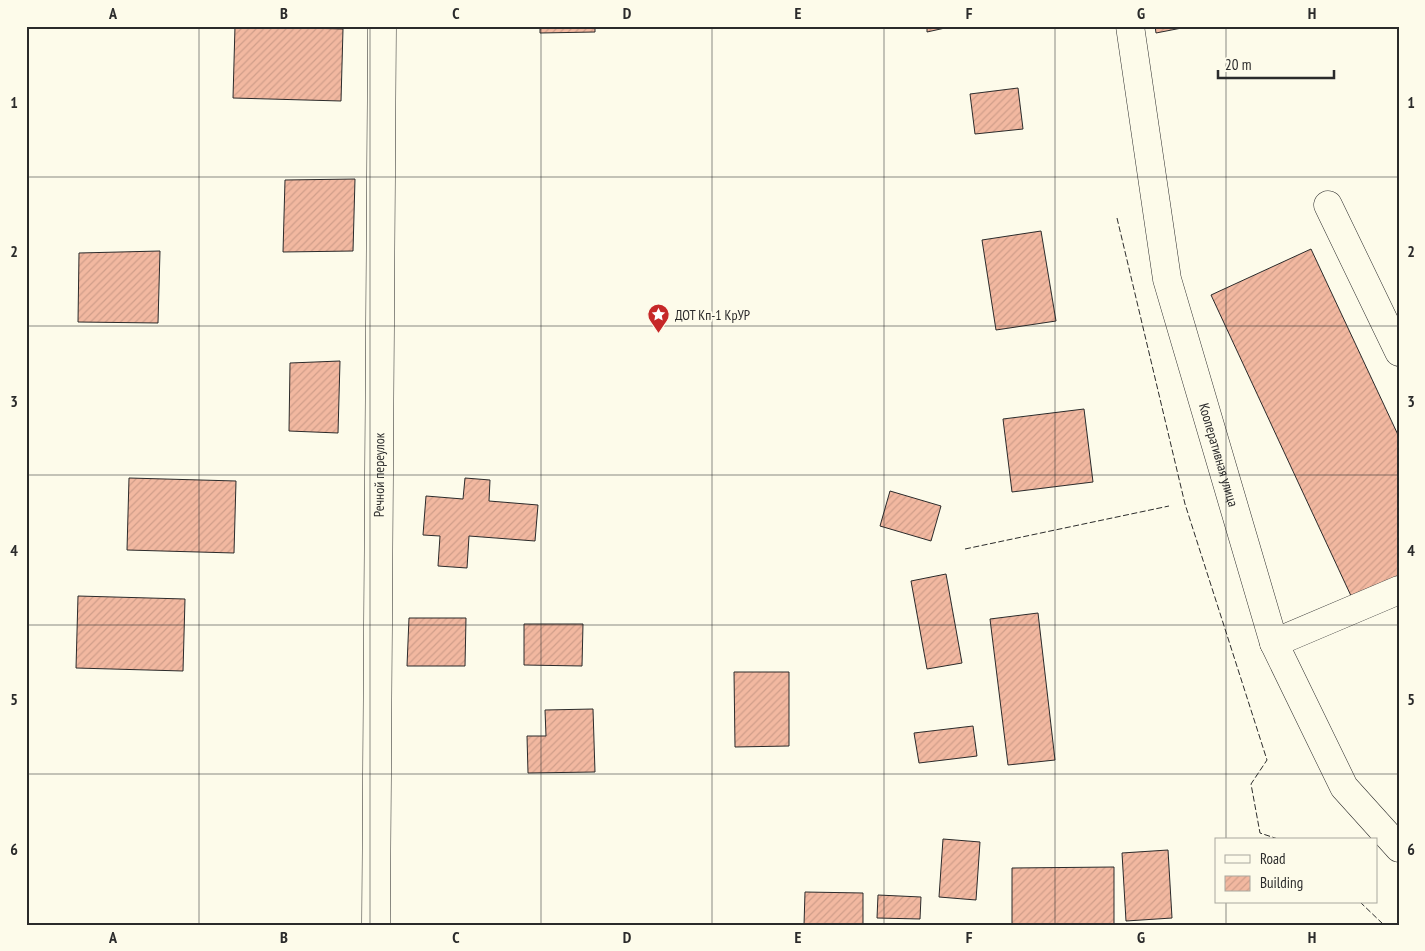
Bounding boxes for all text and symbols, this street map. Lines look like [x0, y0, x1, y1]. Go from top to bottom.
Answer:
text: A [108, 3, 118, 23]
text: B [280, 3, 288, 23]
text: C [452, 3, 460, 23]
text: D [623, 3, 632, 23]
text: E [795, 3, 802, 23]
text: F [966, 3, 973, 23]
text: G [1137, 3, 1145, 23]
text: H [1308, 3, 1316, 23]
scale bar [1218, 48, 1334, 80]
text: 20 m [1225, 55, 1251, 74]
text: 1 [10, 92, 18, 112]
text: 1 [1407, 92, 1415, 112]
text: 2 [10, 241, 18, 261]
text: 2 [1407, 241, 1415, 261]
place icon: ДОТ Кп-1 КрУР [647, 303, 671, 334]
place label: ДОТ Кп-1 КрУР [675, 306, 750, 324]
text: 3 [10, 391, 18, 411]
text: 3 [1407, 391, 1415, 411]
street label: Кооперативная улица [1195, 401, 1242, 509]
street label: Речной переулок [370, 432, 388, 517]
text: 4 [10, 540, 18, 560]
text: 4 [1407, 540, 1415, 560]
text: 5 [10, 689, 18, 709]
text: 5 [1407, 689, 1415, 709]
legend [1215, 838, 1378, 904]
text: 6 [10, 839, 18, 859]
text: 6 [1407, 839, 1415, 859]
text: Road [1260, 849, 1286, 868]
text: Building [1260, 873, 1303, 892]
text: A [108, 927, 118, 947]
text: B [280, 927, 288, 947]
text: C [452, 927, 460, 947]
text: D [623, 927, 632, 947]
text: E [795, 927, 802, 947]
text: F [966, 927, 973, 947]
text: G [1137, 927, 1145, 947]
text: H [1308, 927, 1316, 947]

